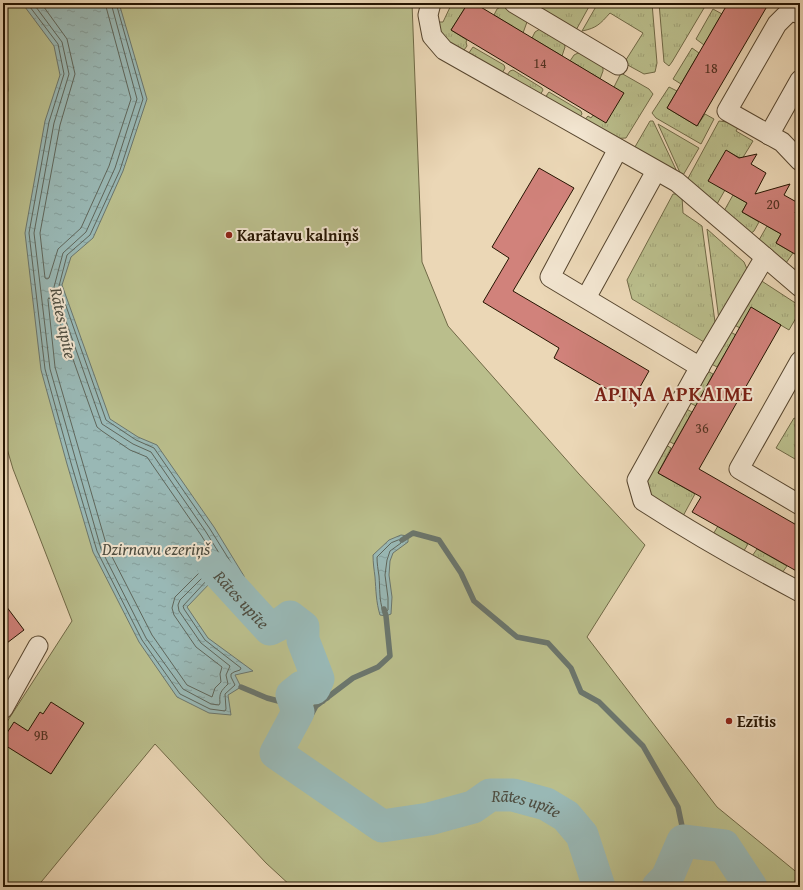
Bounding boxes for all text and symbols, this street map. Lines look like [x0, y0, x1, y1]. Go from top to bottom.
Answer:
house number: 14 [533, 53, 547, 73]
house number: 18 [704, 58, 718, 78]
house number: 20 [766, 194, 780, 214]
place label: Karātavu kalniņš [237, 223, 359, 247]
marker: Karātavu kalniņš [224, 230, 234, 240]
water label: Rātes upīte [44, 284, 84, 361]
district label: APIŅA APKAIME [594, 379, 754, 408]
house number: 36 [695, 418, 709, 438]
water label: Dzirnavu ezeriņš [101, 536, 211, 561]
water label: Rātes upīte [208, 563, 276, 634]
place label: Ezītis [737, 709, 776, 733]
marker: Ezītis [724, 716, 734, 726]
house number: 9B [34, 725, 48, 745]
water label: Rātes upīte [491, 783, 567, 823]

